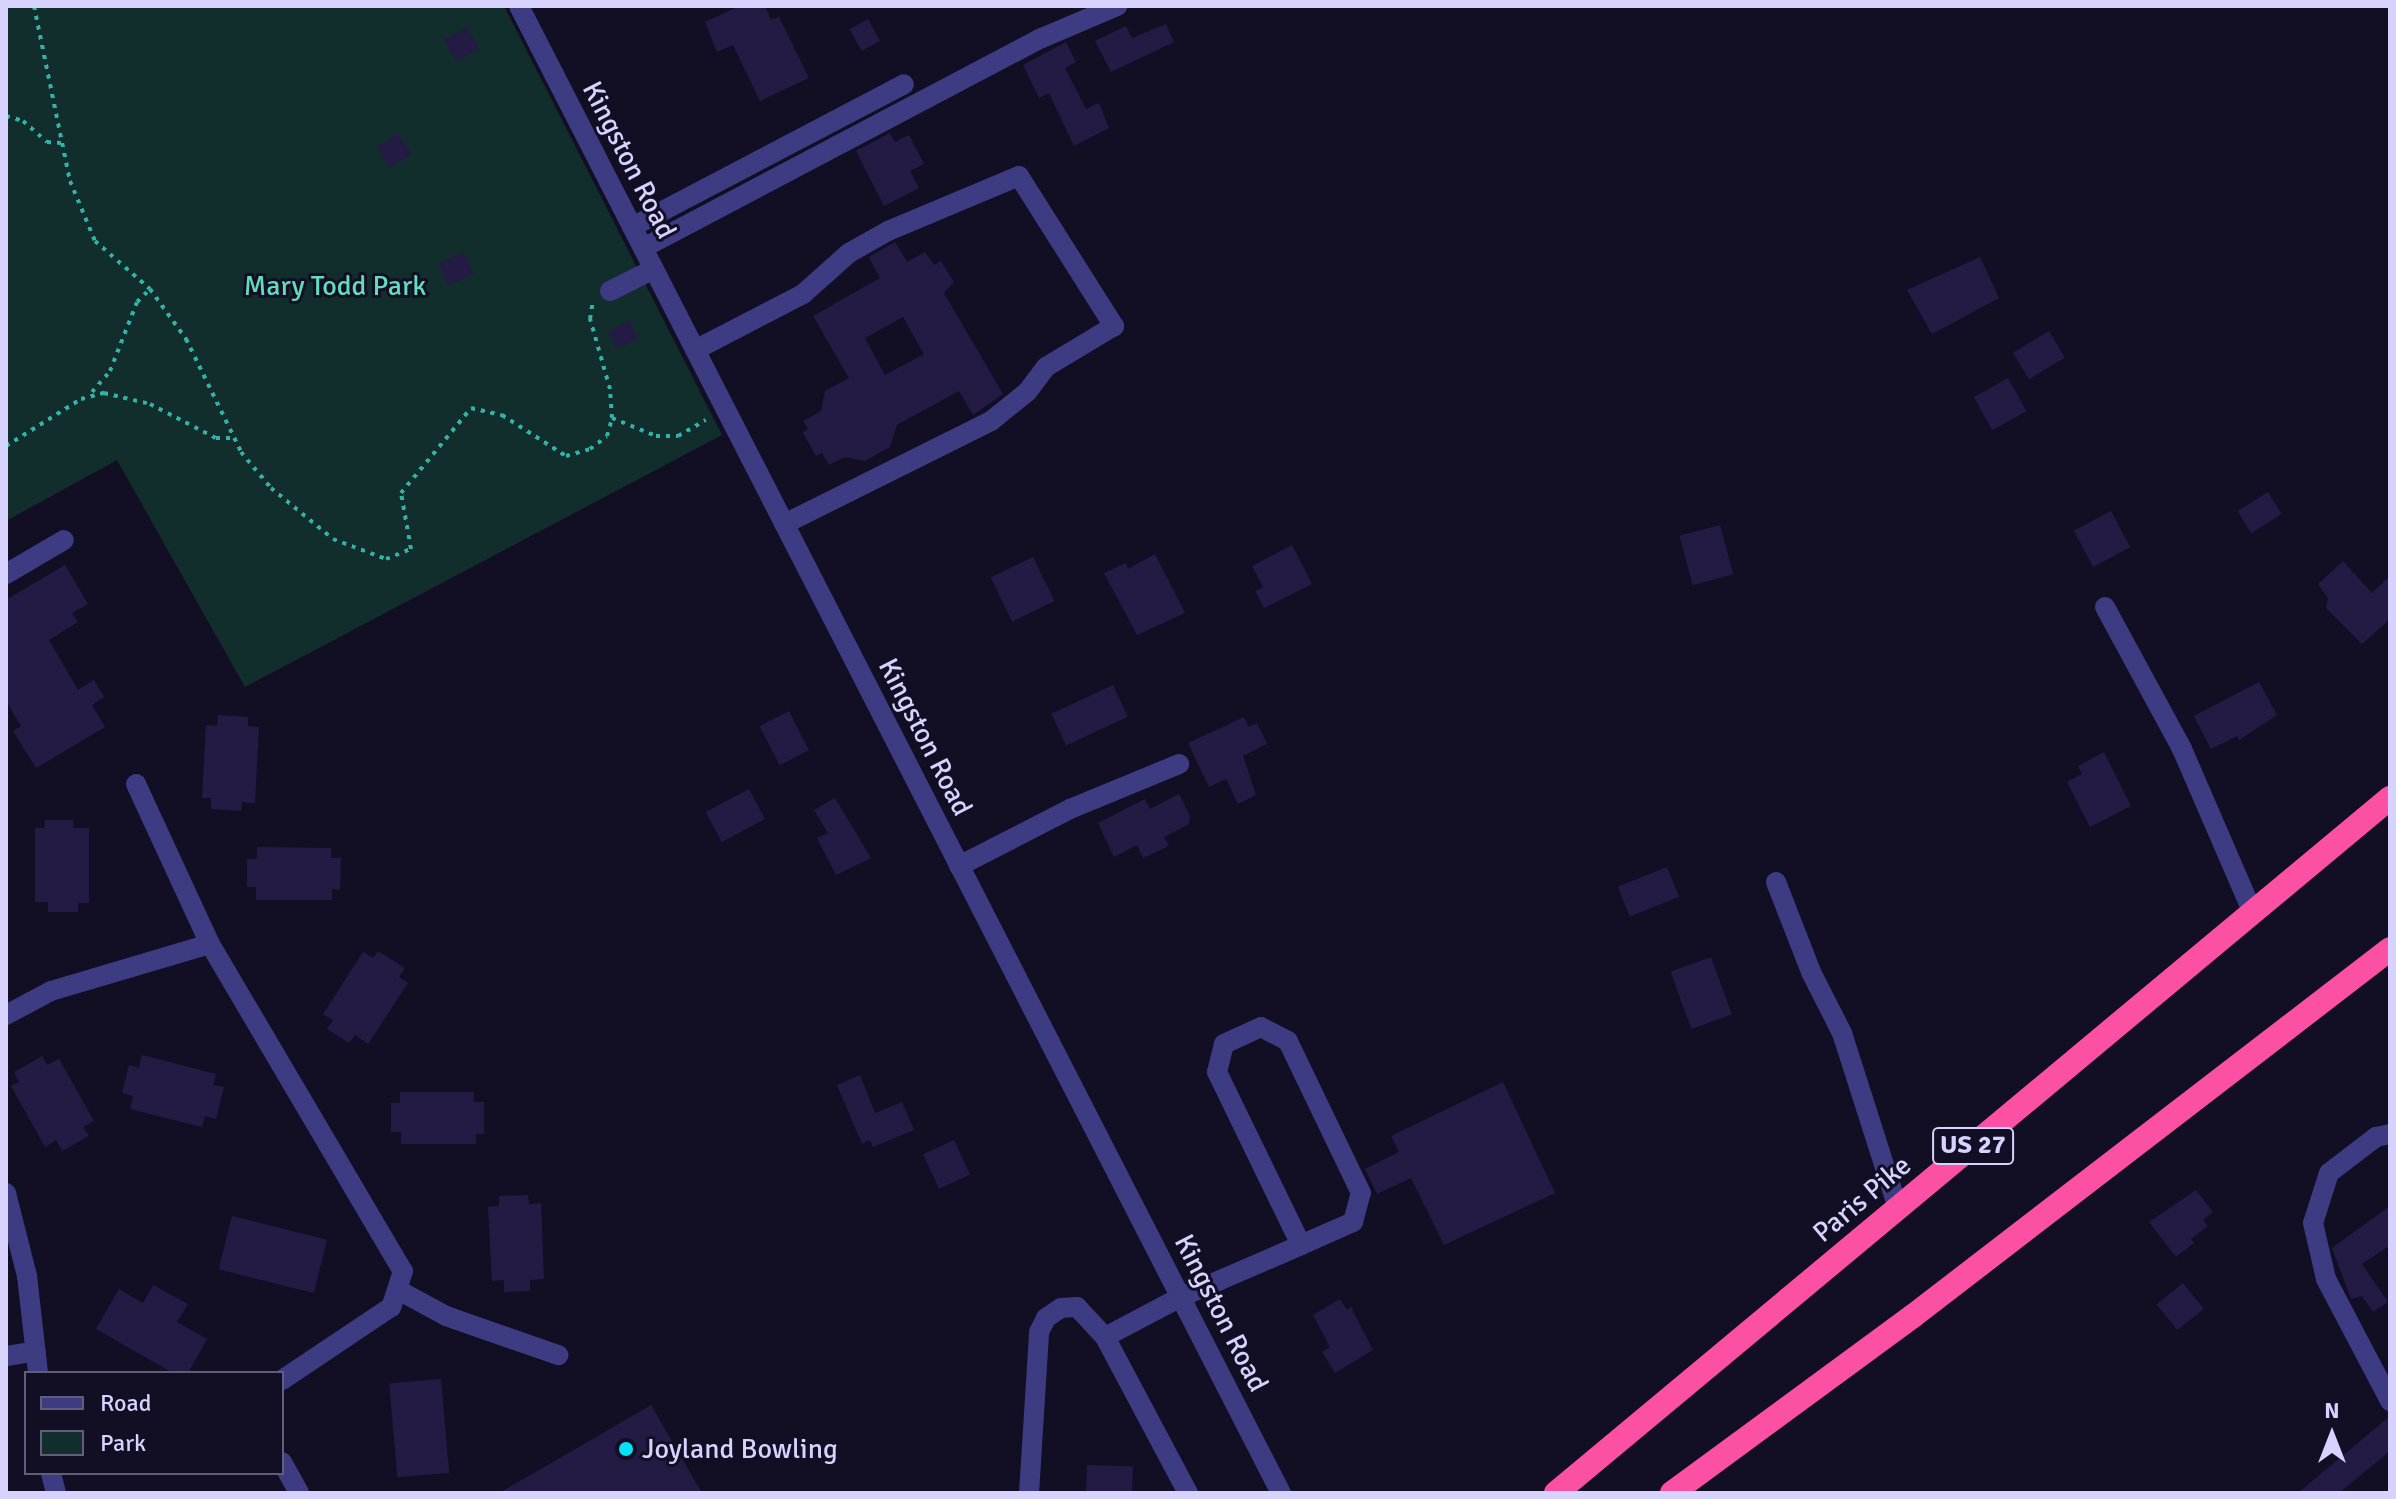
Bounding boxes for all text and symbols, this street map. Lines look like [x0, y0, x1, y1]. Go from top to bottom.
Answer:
street label: Kingston Road [575, 76, 683, 244]
park label: Mary Todd Park [244, 269, 426, 303]
street label: Kingston Road [871, 653, 979, 821]
road number: US 27 [1931, 1124, 2015, 1168]
street label: Paris Pike [1806, 1148, 1918, 1250]
street label: Kingston Road [1167, 1229, 1275, 1397]
legend [24, 1371, 284, 1475]
text: Road [100, 1388, 151, 1418]
north arrow [2292, 1395, 2372, 1475]
text: N [2324, 1397, 2340, 1424]
text: Park [100, 1428, 146, 1458]
place label: Joyland Bowling [642, 1432, 838, 1466]
marker: Joyland Bowling [617, 1440, 635, 1458]

